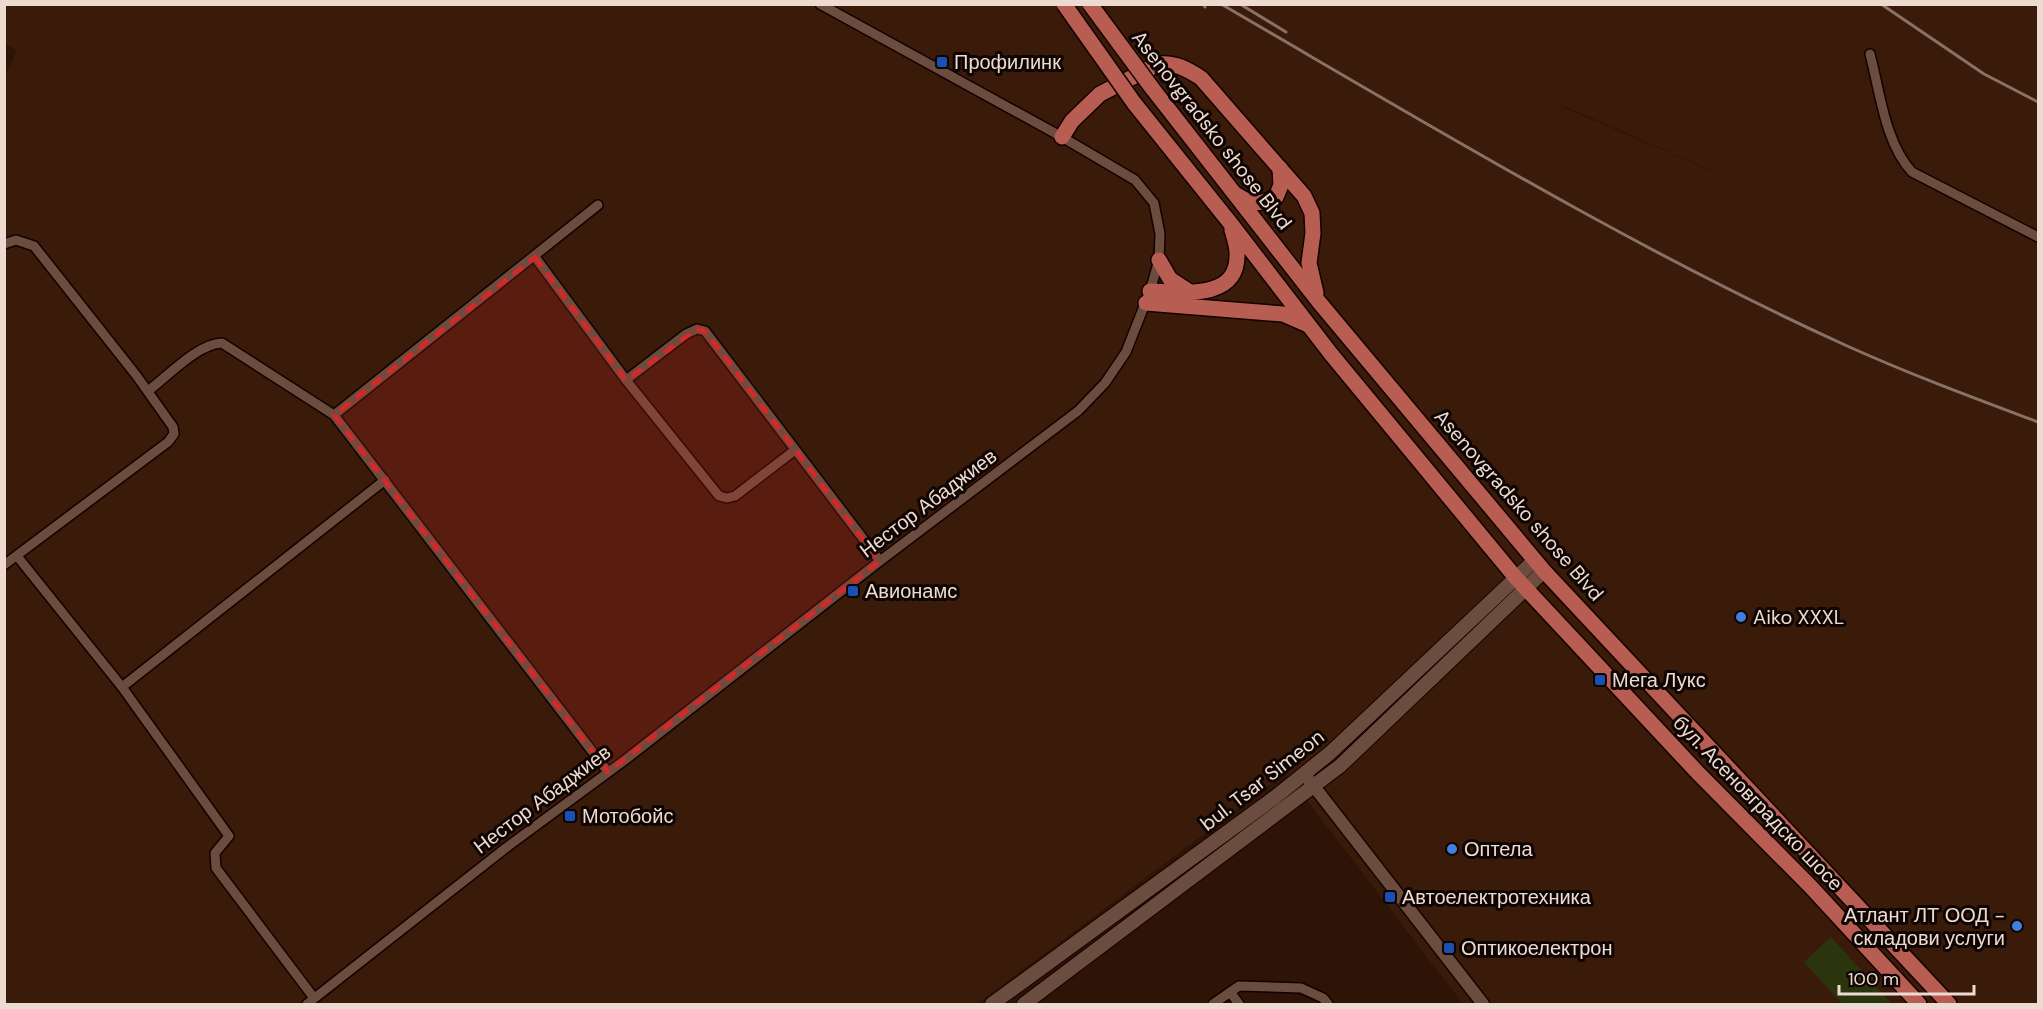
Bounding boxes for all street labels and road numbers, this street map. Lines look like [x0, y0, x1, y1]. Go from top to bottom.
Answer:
street label: Asenovgradsko shose Blvd [1126, 25, 1298, 235]
street label: Asenovgradsko shose Blvd [1429, 404, 1609, 606]
street label: Нестор Абаджиев [854, 443, 1002, 563]
street label: бул. Асеновградско шосе [1667, 710, 1849, 896]
street label: bul. Tsar Simeon [1195, 724, 1329, 836]
street label: Нестор Абаджиев [468, 739, 616, 859]

